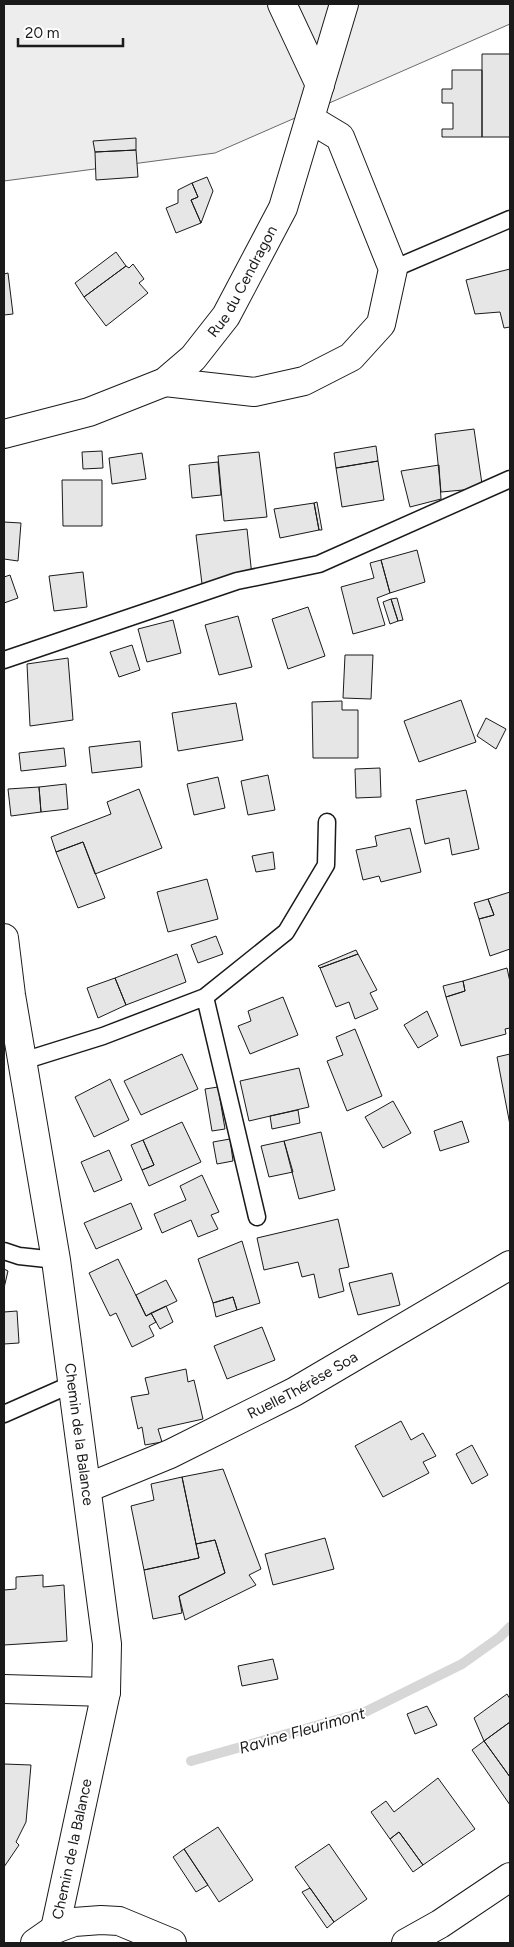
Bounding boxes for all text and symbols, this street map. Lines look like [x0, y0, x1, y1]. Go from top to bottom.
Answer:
scale bar [18, 15, 122, 47]
text: 20 m [25, 24, 59, 42]
street label: Rue du Cendragon [204, 223, 281, 341]
street label: RuelleThérèse Soa [244, 1348, 361, 1423]
street label: Chemin de la Balance [61, 1362, 98, 1507]
water label: Ravine Fleurimont [237, 1703, 368, 1758]
street label: Chemin de la Balance [48, 1777, 96, 1921]

